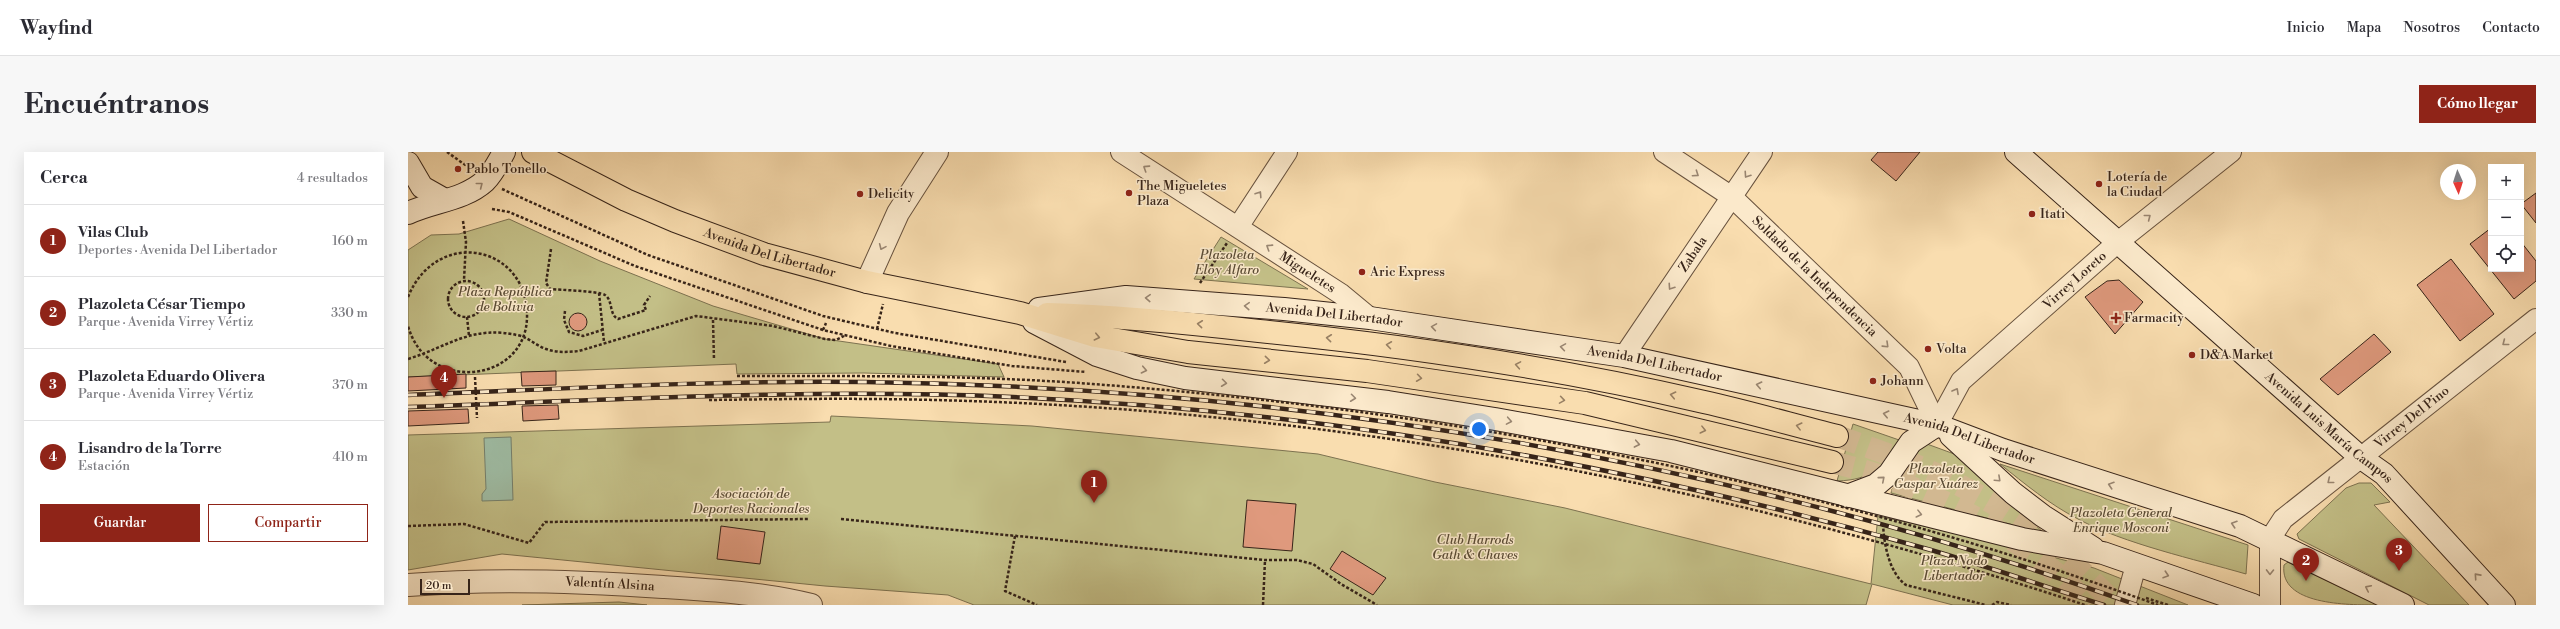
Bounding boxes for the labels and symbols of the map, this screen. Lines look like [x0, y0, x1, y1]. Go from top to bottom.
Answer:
place label: Pablo Tonello [466, 161, 547, 177]
marker: Pablo Tonello [453, 164, 463, 174]
north arrow [2440, 164, 2476, 200]
one-way arrow [1143, 165, 1150, 173]
one-way arrow [1692, 169, 1699, 176]
place label: Lotería de la Ciudad [2107, 169, 2168, 200]
one-way arrow [1744, 171, 1752, 178]
place label: The Migueletes Plaza [1137, 178, 1227, 209]
marker: Lotería de la Ciudad [2094, 179, 2104, 189]
one-way arrow [475, 182, 482, 189]
place label: Delicity [868, 186, 915, 202]
marker: The Migueletes Plaza [1124, 188, 1134, 198]
marker: Delicity [855, 189, 865, 199]
one-way arrow [1255, 191, 1262, 198]
place label: Itati [2040, 206, 2065, 222]
marker: Itati [2027, 209, 2037, 219]
street label: Soldado de la Independencia [1749, 213, 1881, 340]
one-way arrow [2144, 215, 2151, 222]
street label: Avenida Del Libertador [701, 224, 838, 281]
street label: Zabala [1675, 233, 1711, 275]
one-way arrow [879, 243, 887, 250]
one-way arrow [1266, 244, 1273, 252]
park label: Plazoleta Eloy Alfaro [1194, 247, 1259, 278]
street label: Migueletes [1276, 248, 1339, 297]
street label: Virrey Loreto [2039, 248, 2110, 313]
place label: Aric Express [1369, 264, 1445, 280]
marker: Aric Express [1357, 267, 1367, 277]
one-way arrow [1669, 283, 1676, 290]
park label: Plaza República de Bolivia [457, 284, 553, 315]
one-way arrow [1145, 294, 1151, 303]
street label: Avenida Del Libertador [1264, 300, 1404, 331]
one-way arrow [1244, 301, 1250, 310]
place label: Farmacity [2124, 310, 2184, 326]
marker: Farmacity [2111, 313, 2121, 323]
one-way arrow [1197, 320, 1203, 329]
one-way arrow [1431, 323, 1437, 332]
one-way arrow [1094, 332, 1100, 340]
one-way arrow [1326, 334, 1332, 343]
one-way arrow [2503, 338, 2510, 345]
one-way arrow [1881, 340, 1889, 347]
one-way arrow [1386, 341, 1392, 350]
place label: Volta [1935, 341, 1967, 357]
street label: Avenida Del Libertador [1585, 342, 1724, 385]
one-way arrow [1560, 343, 1566, 352]
marker: Volta [1923, 344, 1933, 354]
place label: D&A Market [2200, 347, 2274, 363]
marker: D&A Market [2187, 350, 2197, 360]
one-way arrow [1264, 356, 1271, 365]
one-way arrow [1515, 362, 1521, 370]
pin: 4 [431, 365, 457, 398]
one-way arrow [1141, 365, 1147, 373]
street label: Avenida Luis María Campos [2261, 368, 2397, 487]
one-way arrow [1416, 373, 1423, 382]
place label: Johann [1880, 373, 1924, 389]
marker: Johann [1868, 376, 1878, 386]
one-way arrow [1221, 378, 1227, 387]
one-way arrow [1756, 382, 1762, 390]
street label: Virrey Del Pino [2370, 383, 2453, 452]
one-way arrow [1951, 388, 1959, 395]
one-way arrow [1670, 392, 1676, 400]
one-way arrow [1350, 393, 1356, 402]
one-way arrow [1559, 395, 1565, 404]
one-way arrow [1883, 410, 1889, 418]
street label: Avenida Del Libertador [1901, 410, 2037, 468]
one-way arrow [1506, 416, 1512, 425]
your location [1469, 419, 1489, 439]
one-way arrow [1796, 423, 1802, 431]
one-way arrow [1699, 425, 1706, 433]
one-way arrow [1634, 440, 1640, 448]
park label: Plazoleta Gaspar Xuárez [1894, 461, 1978, 492]
pin: 1 [1081, 470, 1107, 503]
one-way arrow [1993, 474, 2001, 482]
one-way arrow [1877, 477, 1884, 484]
one-way arrow [2327, 477, 2334, 484]
one-way arrow [2107, 481, 2114, 490]
park label: Asociación de Deportes Racionales [692, 486, 809, 517]
park label: Plazoleta General Enrique Mosconi [2069, 505, 2173, 536]
one-way arrow [1916, 509, 1923, 518]
one-way arrow [2231, 520, 2238, 529]
park label: Club Harrods Gath & Chaves [1432, 532, 1518, 563]
pin: 3 [2386, 538, 2412, 571]
pin: 2 [2293, 548, 2319, 581]
park label: Plaza Nodo Libertador [1920, 553, 1987, 584]
one-way arrow [2266, 569, 2274, 575]
one-way arrow [2163, 570, 2170, 579]
one-way arrow [2475, 573, 2482, 581]
street label: Valentín Alsina [564, 574, 655, 594]
scale bar [420, 577, 470, 596]
one-way arrow [2364, 585, 2372, 593]

